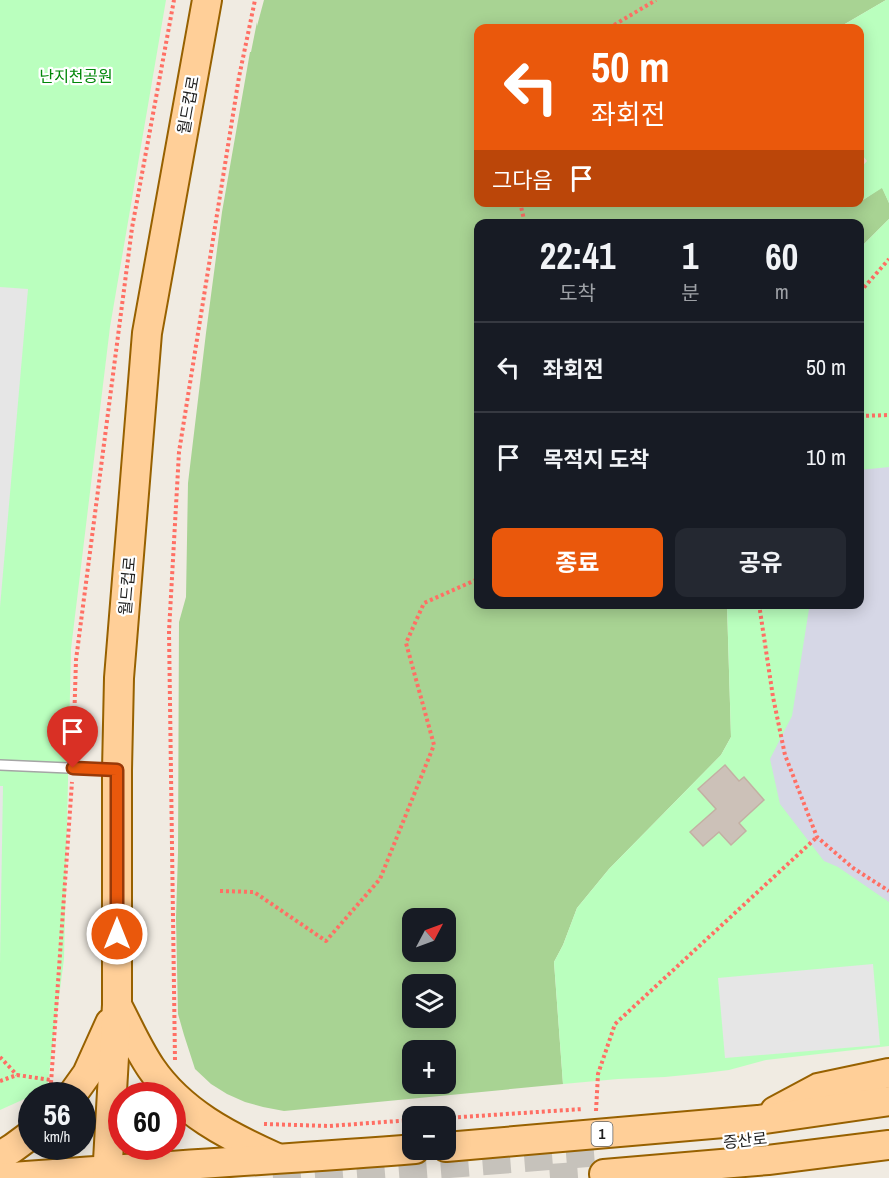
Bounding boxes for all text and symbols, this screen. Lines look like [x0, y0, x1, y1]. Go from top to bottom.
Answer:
text: 50 m [591, 39, 670, 95]
icon: left [492, 48, 570, 126]
park label: 난지천공원 [39, 65, 113, 87]
street label: 월드컵로 [172, 74, 204, 136]
text: 좌회전 [591, 96, 666, 132]
icon: arrive [565, 162, 598, 195]
text: 그다음 [492, 165, 553, 195]
text: 22:41 [540, 232, 615, 280]
text: 1 [682, 232, 699, 280]
text: 60 [765, 233, 798, 281]
text: m [775, 278, 789, 305]
text: 도착 [559, 279, 596, 306]
text: 분 [681, 279, 700, 306]
icon: left [492, 351, 525, 384]
text: 50 m [806, 352, 846, 382]
text: 좌회전 [543, 354, 604, 384]
icon: arrive [492, 441, 525, 474]
text: 10 m [806, 442, 846, 472]
text: 목적지 도착 [543, 444, 649, 474]
button: 종료 [492, 528, 663, 597]
button: 공유 [675, 528, 846, 597]
street label: 월드컵로 [113, 555, 141, 616]
pin [47, 706, 98, 768]
icon: arrive [56, 715, 89, 748]
position arrow [85, 902, 149, 966]
north arrow [402, 908, 456, 962]
map controls [402, 908, 456, 1160]
button: layers [402, 974, 456, 1028]
button: + [402, 1040, 456, 1094]
speed limit sign: 60 [108, 1082, 186, 1160]
text: 56 [43, 1094, 71, 1134]
button: − [402, 1106, 456, 1160]
road number: 1 [592, 1122, 612, 1146]
text: km/h [44, 1126, 70, 1147]
street label: 증산로 [722, 1127, 768, 1153]

